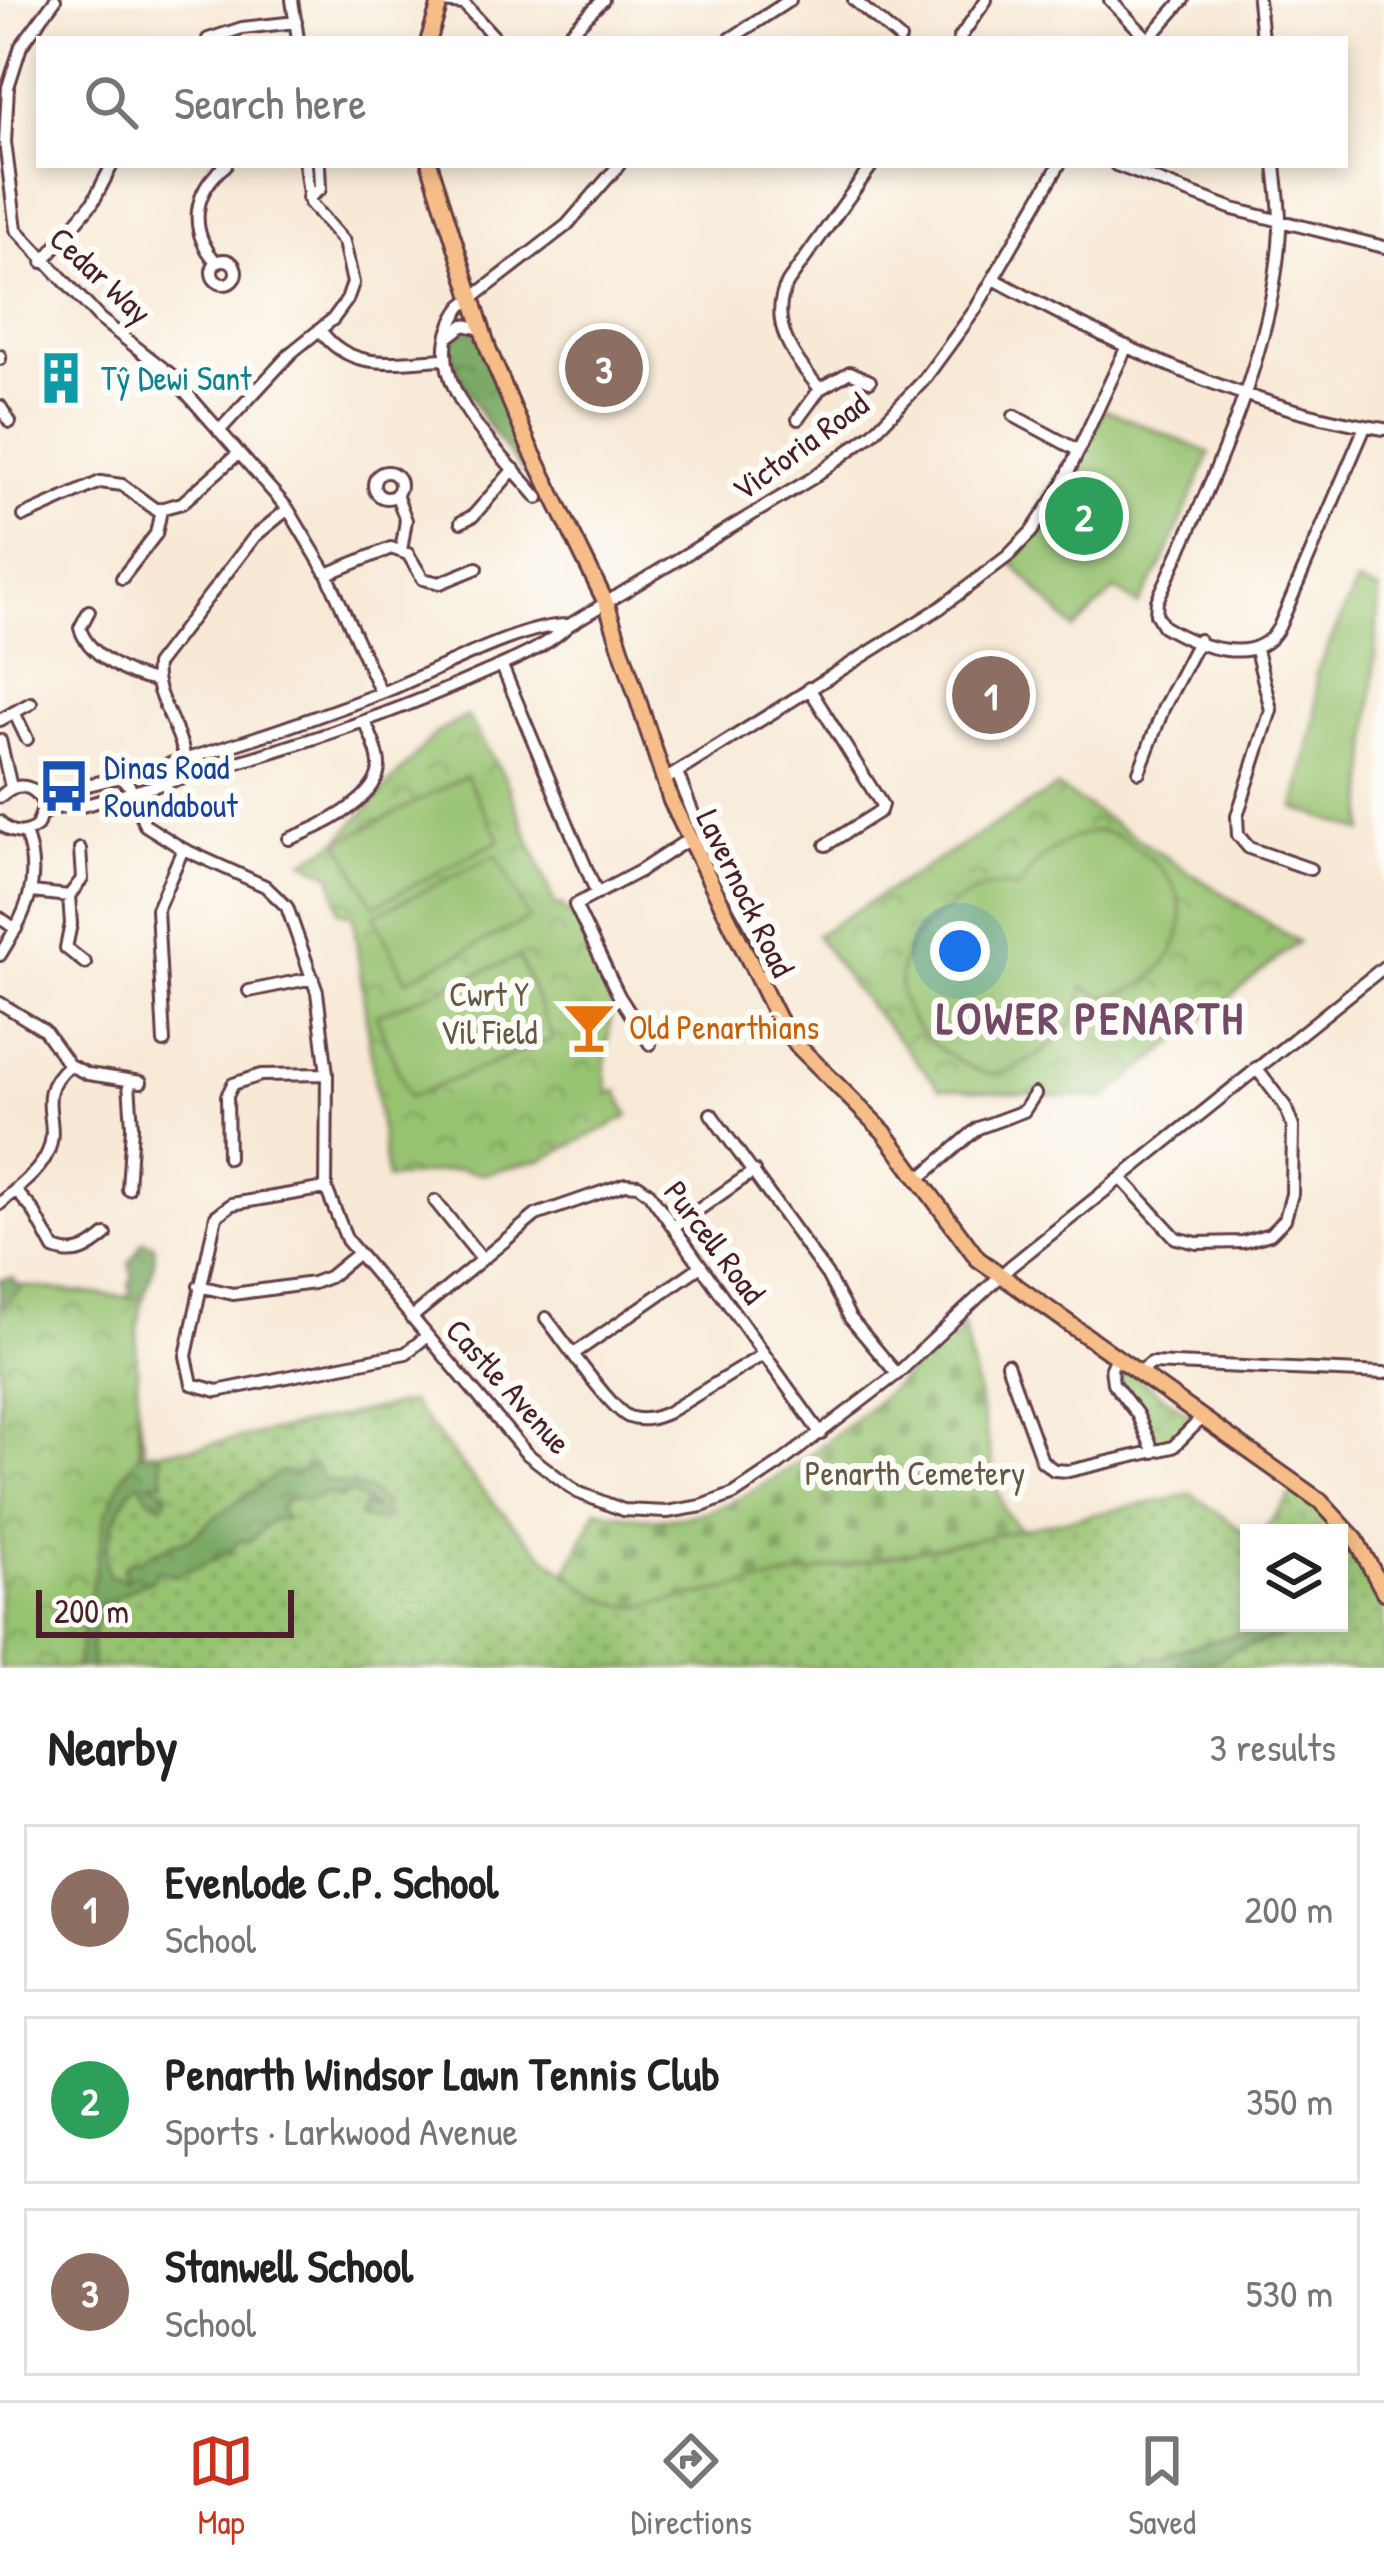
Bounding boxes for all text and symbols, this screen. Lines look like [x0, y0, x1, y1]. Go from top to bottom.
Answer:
search box [36, 36, 1348, 168]
icon: search [78, 69, 144, 135]
text: Search here [174, 72, 366, 133]
street label: Cedar Way [40, 216, 162, 334]
pin: 3 [565, 323, 643, 413]
building icon: Tŷ Dewi Sant [32, 349, 90, 407]
place label: Tŷ Dewi Sant [101, 356, 252, 401]
street label: Victoria Road [723, 382, 877, 510]
pin: 2 [1045, 471, 1123, 561]
pin: 1 [952, 650, 1030, 740]
place label: Dinas Road Roundabout [104, 745, 238, 827]
bus stop icon: Dinas Road Roundabout [35, 757, 93, 815]
street label: Lavernock Road [687, 802, 805, 984]
your location [930, 921, 990, 981]
park label: Cwrt Y Vil Field [441, 972, 538, 1054]
district label: LOWER PENARTH [936, 987, 1246, 1048]
bar icon: Old Penarthians [560, 998, 618, 1056]
place label: Old Penarthians [629, 1005, 819, 1049]
street label: Purcell Road [654, 1171, 776, 1313]
street label: Castle Avenue [436, 1309, 582, 1463]
park label: Penarth Cemetery [805, 1451, 1025, 1496]
map controls [1240, 1524, 1348, 1632]
button: layers [1240, 1524, 1348, 1632]
scale bar [36, 1584, 294, 1637]
text: 200 m [54, 1589, 129, 1633]
text: Nearby [48, 1712, 178, 1781]
text: 3 results [1210, 1720, 1336, 1773]
text: Evenlode C.P. School [165, 1851, 498, 1912]
text: 1 [83, 1882, 97, 1935]
text: 200 m [1244, 1882, 1333, 1935]
text: School [165, 1912, 256, 1965]
text: Penarth Windsor Lawn Tennis Club [165, 2043, 720, 2104]
text: 2 [81, 2074, 99, 2127]
text: 350 m [1246, 2074, 1333, 2127]
text: Sports · Larkwood Avenue [165, 2104, 518, 2157]
text: Stanwell School [165, 2235, 413, 2296]
text: 3 [81, 2266, 99, 2319]
text: 530 m [1246, 2266, 1333, 2319]
text: School [165, 2296, 256, 2349]
tab: Map [188, 2428, 254, 2544]
tab: Directions [631, 2428, 752, 2544]
tab: Saved [1128, 2428, 1196, 2544]

